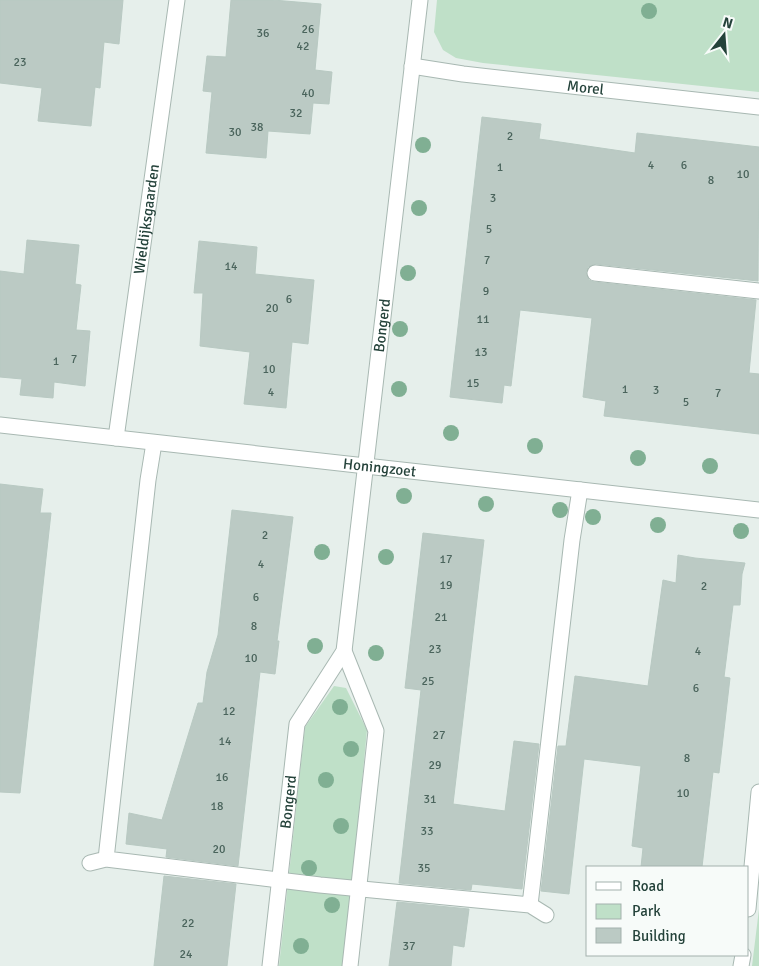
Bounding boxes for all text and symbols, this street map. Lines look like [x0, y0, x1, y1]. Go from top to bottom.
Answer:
north arrow [699, 10, 749, 60]
text: N [721, 13, 735, 33]
house number: 26 [302, 22, 314, 37]
house number: 36 [257, 26, 269, 41]
house number: 42 [297, 39, 309, 54]
house number: 23 [14, 55, 26, 70]
street label: Morel [566, 77, 605, 99]
house number: 40 [302, 86, 314, 101]
house number: 32 [290, 106, 302, 121]
house number: 38 [251, 120, 263, 135]
house number: 30 [229, 125, 241, 140]
house number: 2 [507, 129, 513, 144]
house number: 4 [648, 158, 655, 173]
house number: 6 [681, 158, 687, 173]
house number: 1 [497, 160, 503, 175]
street label: Wieldijksgaarden [130, 163, 163, 275]
house number: 10 [737, 167, 749, 182]
house number: 8 [708, 173, 714, 188]
house number: 3 [490, 191, 496, 206]
house number: 5 [486, 222, 492, 237]
house number: 7 [484, 253, 490, 268]
house number: 14 [225, 259, 238, 274]
house number: 9 [483, 284, 489, 299]
house number: 6 [286, 292, 292, 307]
street label: Bongerd [370, 298, 394, 353]
house number: 20 [266, 301, 278, 316]
house number: 11 [477, 312, 489, 327]
house number: 13 [475, 345, 487, 360]
house number: 7 [71, 352, 77, 367]
house number: 1 [53, 354, 59, 369]
house number: 10 [263, 362, 275, 377]
house number: 15 [467, 376, 479, 391]
house number: 1 [622, 382, 628, 397]
house number: 3 [653, 383, 659, 398]
house number: 4 [268, 385, 275, 400]
house number: 7 [715, 386, 721, 401]
house number: 5 [683, 395, 689, 410]
street label: Honingzoet [342, 454, 417, 481]
house number: 2 [262, 528, 268, 543]
house number: 17 [440, 552, 452, 567]
house number: 4 [258, 557, 265, 572]
house number: 19 [440, 578, 452, 593]
house number: 2 [701, 579, 707, 594]
house number: 6 [253, 590, 259, 605]
house number: 21 [435, 610, 447, 625]
house number: 8 [251, 619, 257, 634]
house number: 23 [429, 642, 441, 657]
house number: 4 [695, 644, 702, 659]
house number: 10 [245, 651, 257, 666]
house number: 25 [422, 674, 434, 689]
house number: 6 [693, 681, 699, 696]
house number: 12 [223, 704, 235, 719]
house number: 27 [433, 728, 445, 743]
house number: 14 [219, 734, 232, 749]
house number: 8 [684, 751, 690, 766]
house number: 29 [429, 758, 441, 773]
house number: 16 [216, 770, 228, 785]
street label: Bongerd [276, 774, 300, 830]
house number: 10 [677, 786, 689, 801]
house number: 31 [424, 792, 436, 807]
house number: 18 [211, 799, 223, 814]
house number: 33 [421, 824, 433, 839]
house number: 20 [213, 842, 225, 857]
house number: 35 [418, 861, 430, 876]
legend [586, 866, 749, 956]
text: Road [632, 877, 664, 895]
text: Park [632, 902, 661, 920]
house number: 22 [182, 916, 194, 931]
text: Building [632, 927, 686, 945]
house number: 37 [403, 939, 415, 954]
house number: 24 [180, 947, 193, 962]

